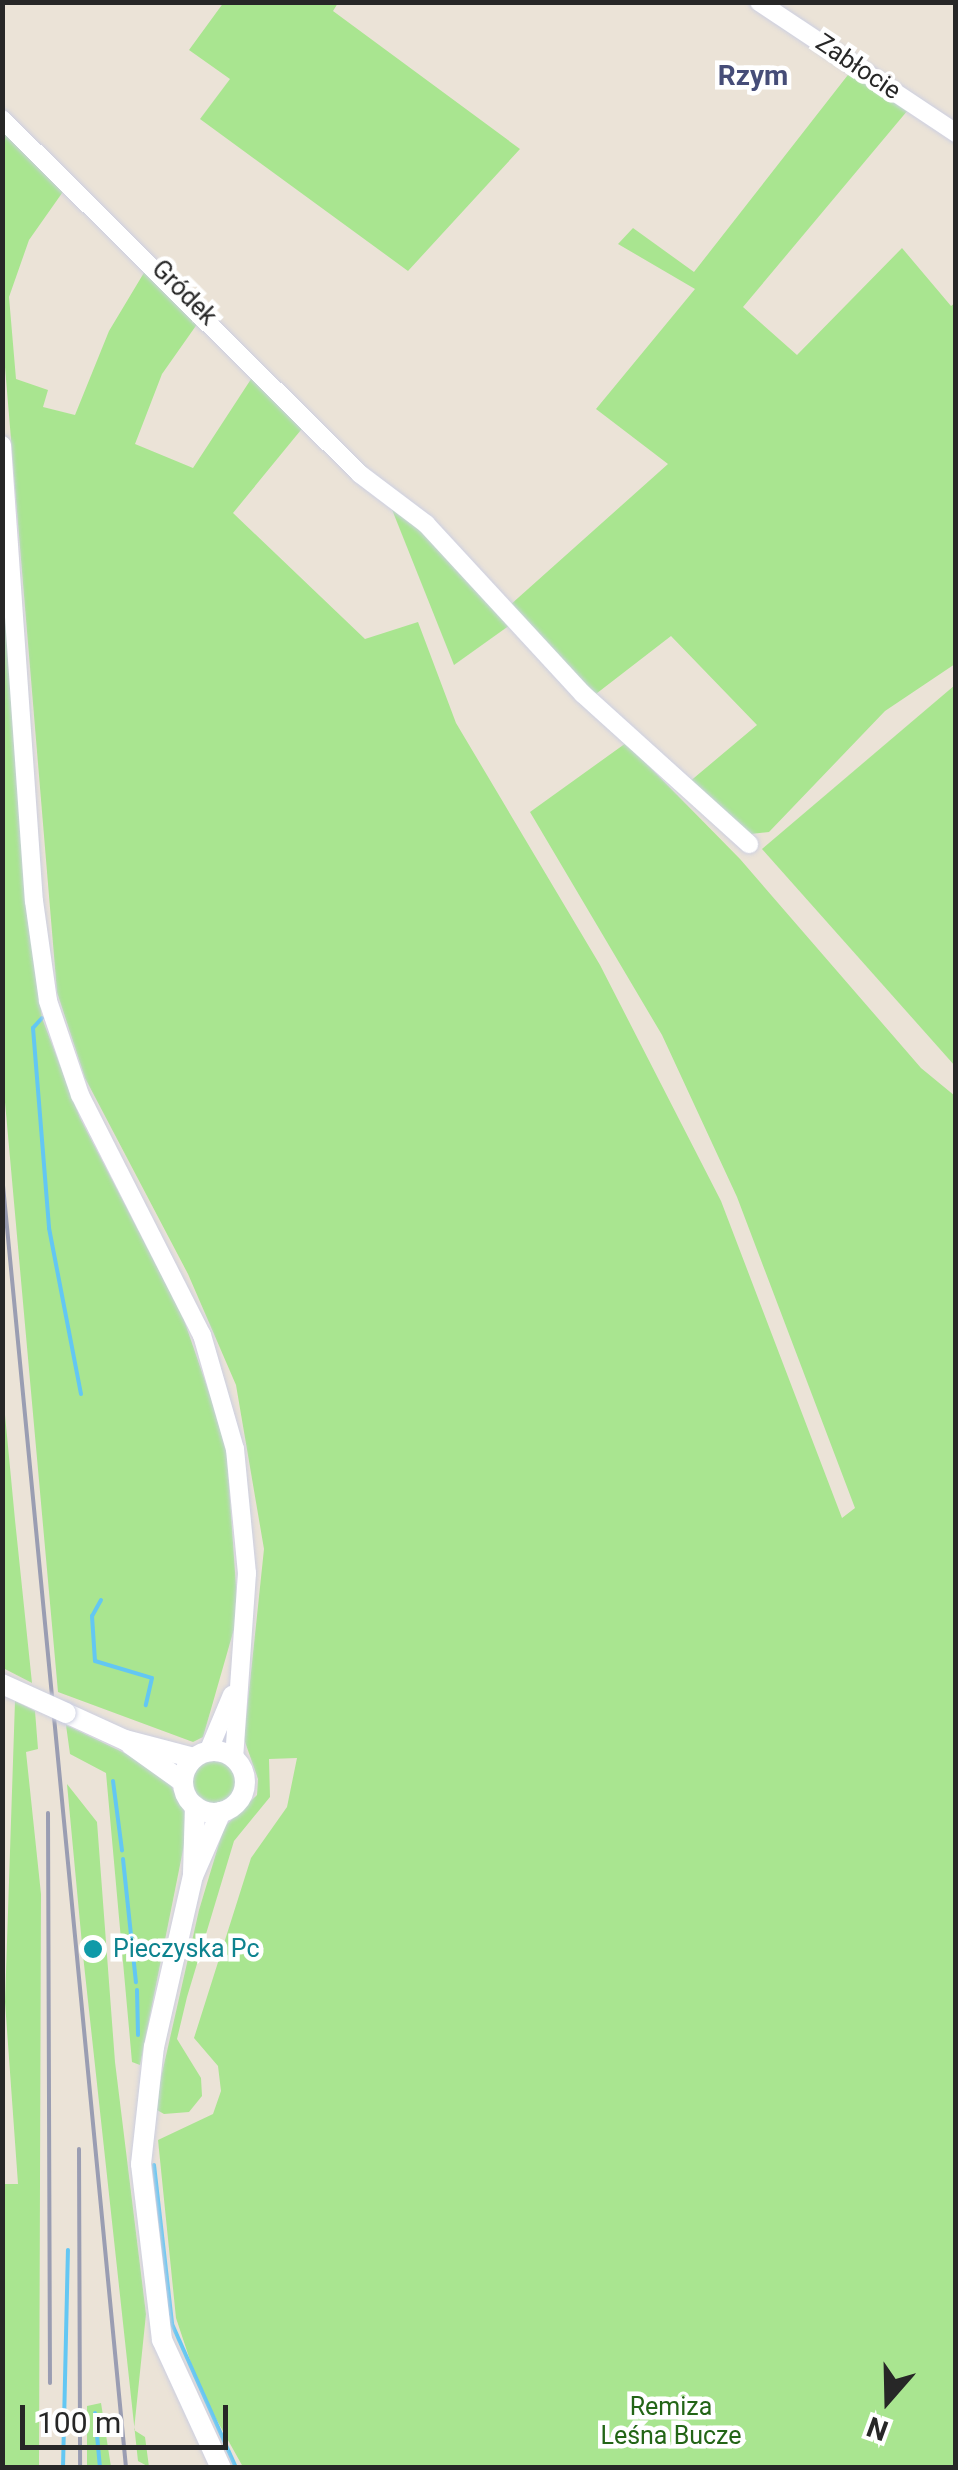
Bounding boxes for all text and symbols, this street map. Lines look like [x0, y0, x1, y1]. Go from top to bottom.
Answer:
street label: Zabłocie [810, 28, 906, 106]
district label: Rzym [718, 59, 788, 93]
street label: Gródek [145, 254, 223, 332]
place label: Pieczyska Pc [113, 1934, 259, 1964]
marker: Pieczyska Pc [82, 1938, 104, 1960]
north arrow [838, 2350, 938, 2450]
scale bar [25, 2385, 232, 2447]
park label: Remiza Leśna Bucze [600, 2393, 742, 2452]
text: 100 m [37, 2405, 121, 2440]
text: N [863, 2410, 893, 2448]

